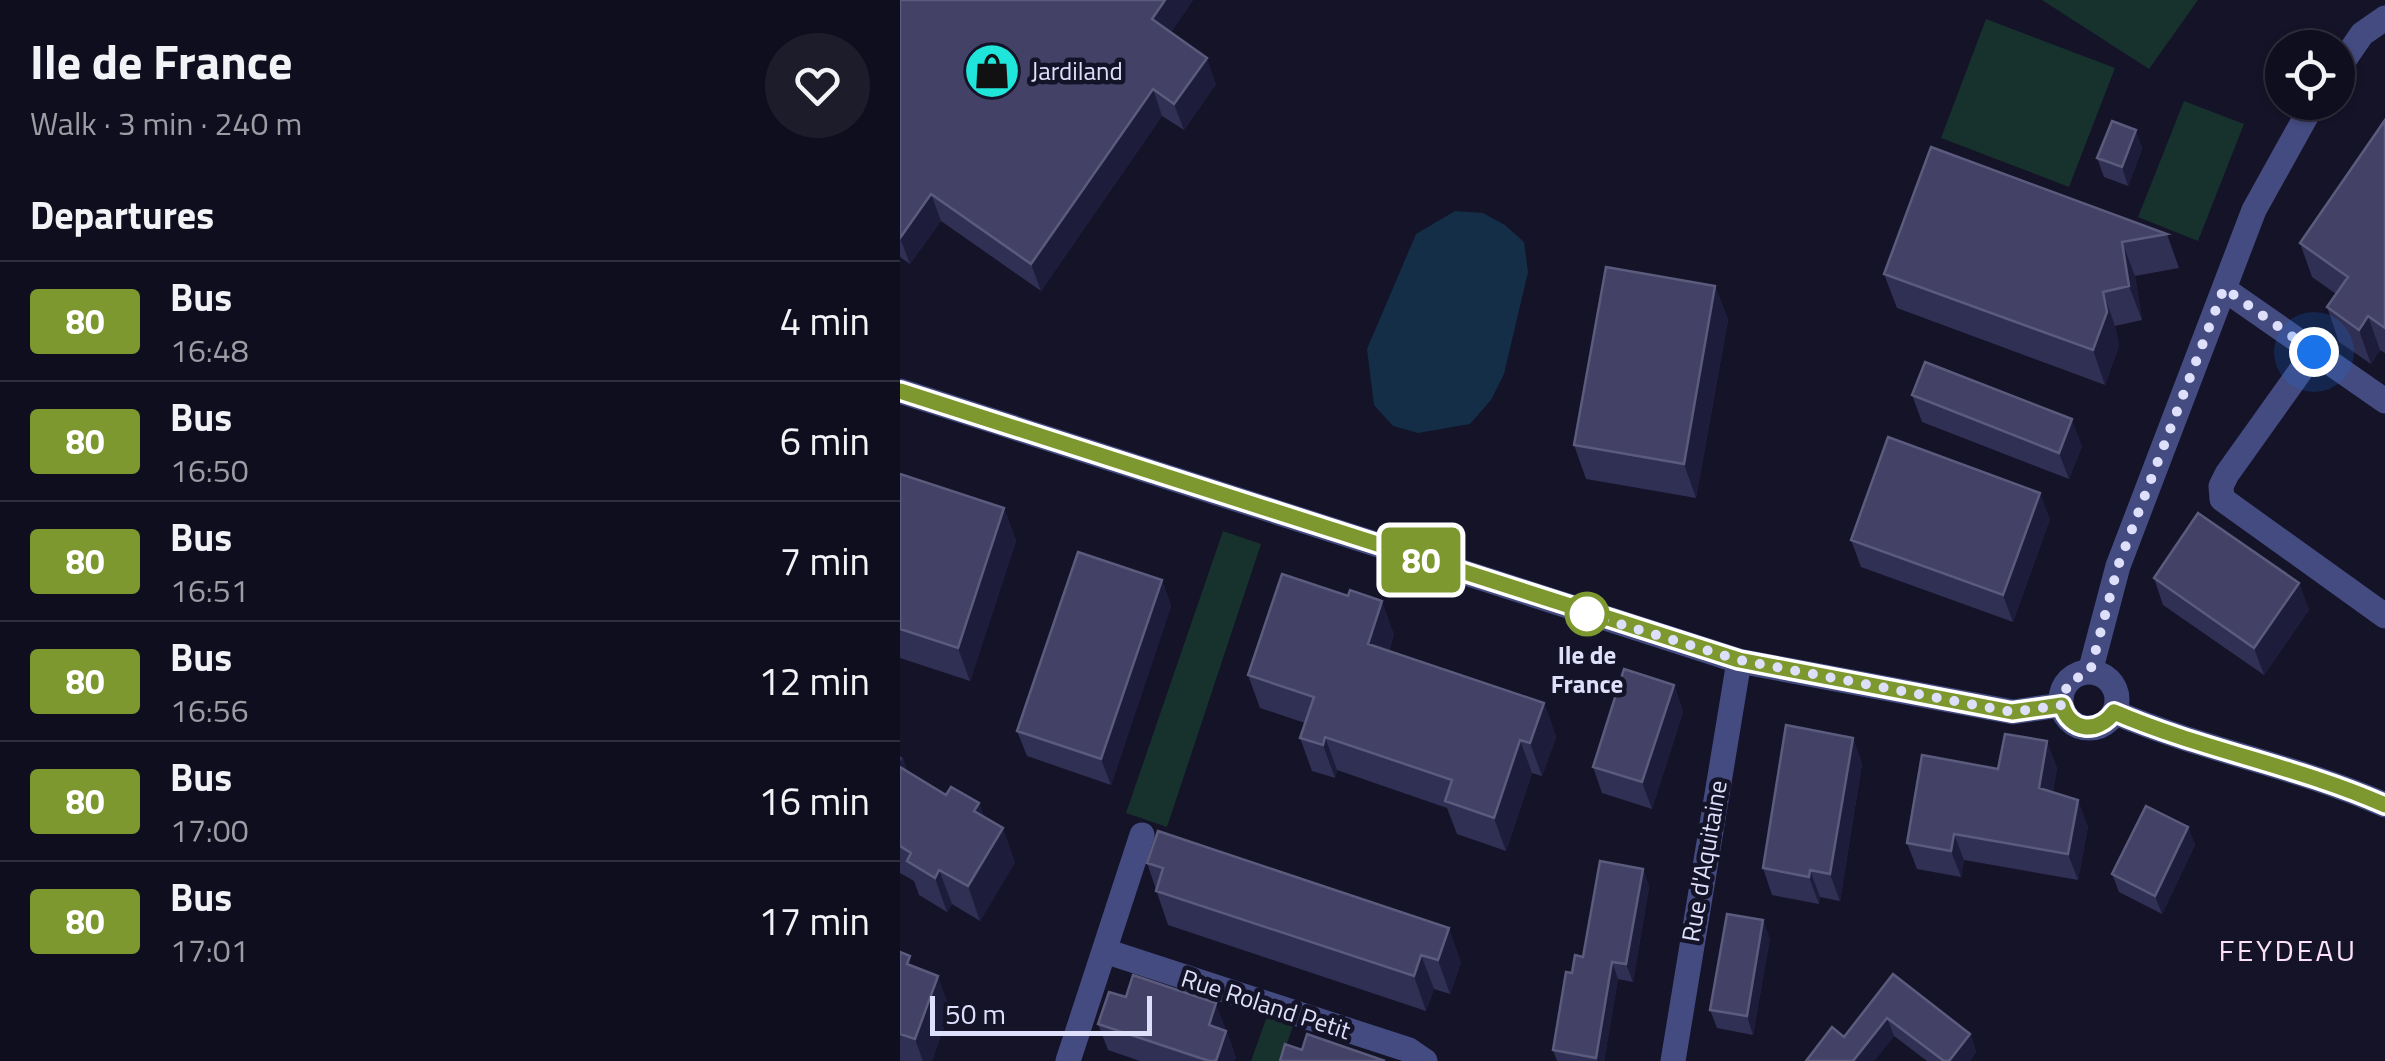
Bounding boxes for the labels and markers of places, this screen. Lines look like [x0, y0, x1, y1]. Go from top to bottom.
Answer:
shop icon: Jardiland [962, 41, 1022, 101]
place label: Jardiland [1031, 52, 1123, 90]
marker: Ile de France [1566, 593, 1608, 635]
place label: Ile de France [1551, 636, 1623, 703]

